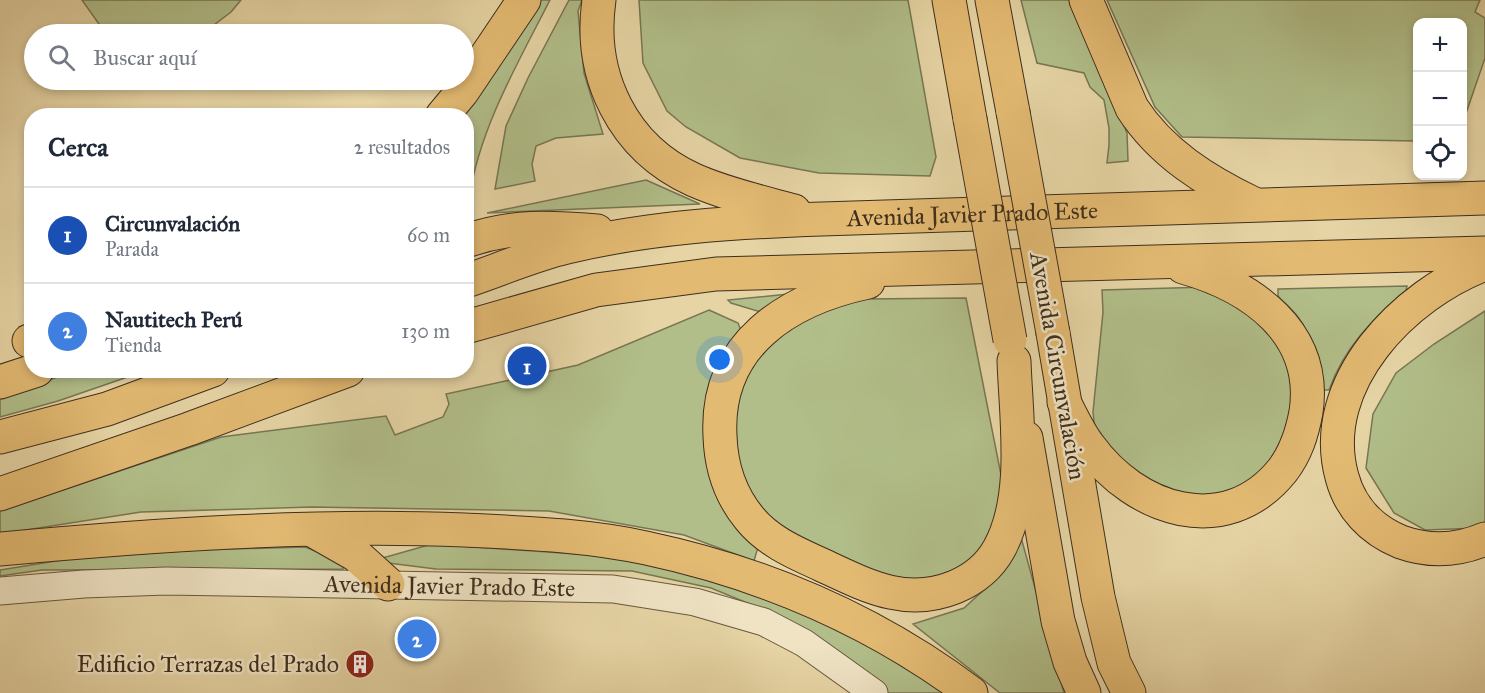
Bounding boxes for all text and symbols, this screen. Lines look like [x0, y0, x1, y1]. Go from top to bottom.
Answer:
map controls [1413, 18, 1467, 180]
button: + [1413, 18, 1467, 72]
search box [24, 24, 474, 90]
icon: search [45, 41, 78, 74]
text: Buscar aquí [93, 44, 196, 71]
button: − [1413, 72, 1467, 126]
button: locate [1413, 126, 1467, 180]
text: Cerca [48, 131, 108, 163]
text: 2 resultados [354, 135, 450, 159]
street label: Avenida Javier Prado Este [845, 195, 1098, 233]
text: Circunvalación [105, 210, 240, 237]
text: 1 [64, 223, 71, 247]
text: 60 m [407, 223, 450, 247]
text: Parada [105, 237, 159, 261]
street label: Avenida Circunvalación [1023, 249, 1093, 482]
text: Nautitech Perú [105, 306, 242, 333]
text: 2 [63, 319, 72, 343]
text: 130 m [401, 319, 450, 343]
text: Tienda [105, 333, 162, 357]
pin: 1 [508, 344, 546, 388]
your location [705, 345, 734, 374]
street label: Avenida Javier Prado Este [323, 569, 576, 603]
pin: 2 [398, 616, 436, 662]
building icon: Edificio Terrazas del Prado [344, 648, 376, 680]
place label: Edificio Terrazas del Prado [77, 649, 339, 679]

